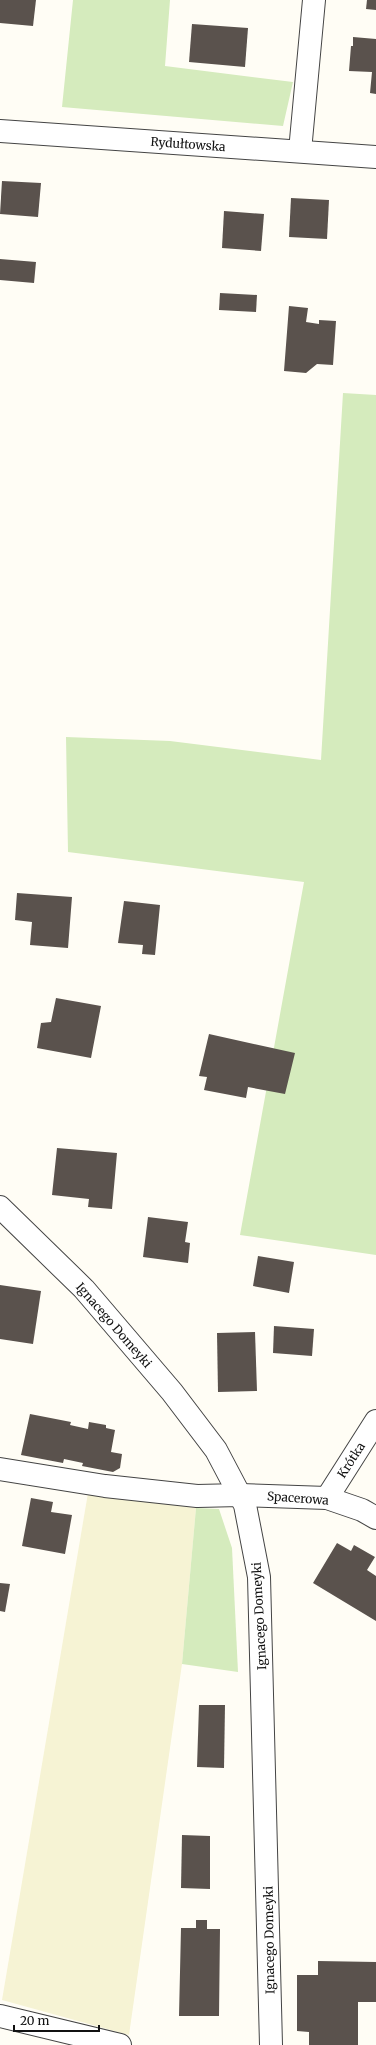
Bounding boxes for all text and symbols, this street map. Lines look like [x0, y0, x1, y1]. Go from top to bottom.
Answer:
street label: Rydułtowska [150, 134, 227, 154]
street label: Ignacego Domeyki [73, 1279, 155, 1371]
street label: Krótka [334, 1439, 368, 1481]
street label: Spacerowa [267, 1488, 330, 1508]
street label: Ignacego Domeyki [249, 1562, 269, 1670]
street label: Ignacego Domeyki [261, 1886, 277, 1994]
scale bar [14, 2007, 99, 2033]
text: 20 m [20, 2013, 49, 2028]

